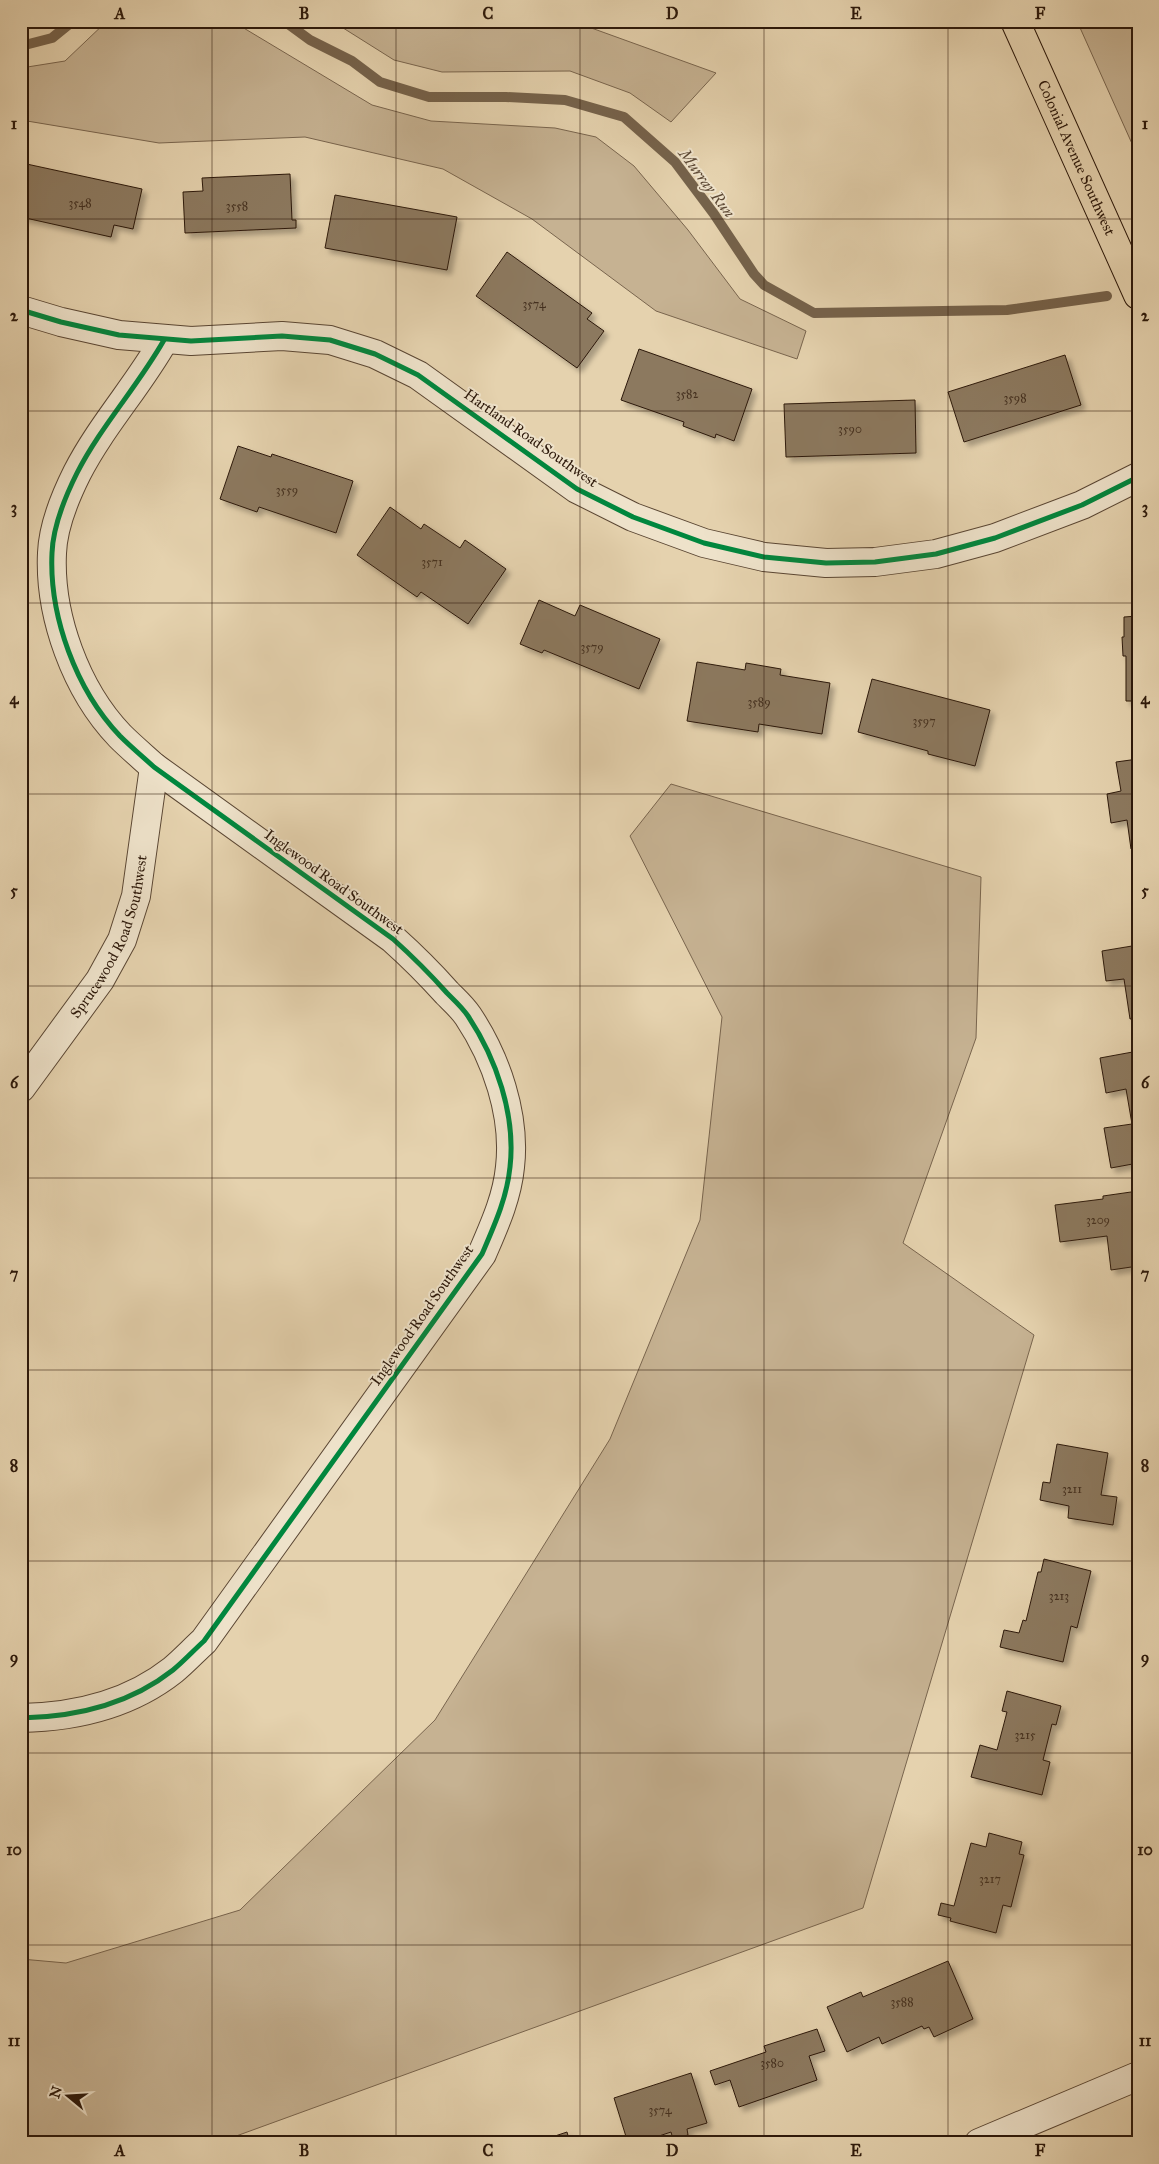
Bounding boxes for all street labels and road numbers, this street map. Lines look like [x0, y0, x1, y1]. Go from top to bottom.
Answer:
street label: Colonial Avenue Southwest [1034, 77, 1119, 239]
street label: Hartland Road Southwest [461, 385, 602, 491]
street label: Inglewood Road Southwest [261, 826, 408, 939]
street label: Sprucewood Road Southwest [66, 853, 151, 1021]
street label: Inglewood Road Southwest [367, 1241, 478, 1389]

